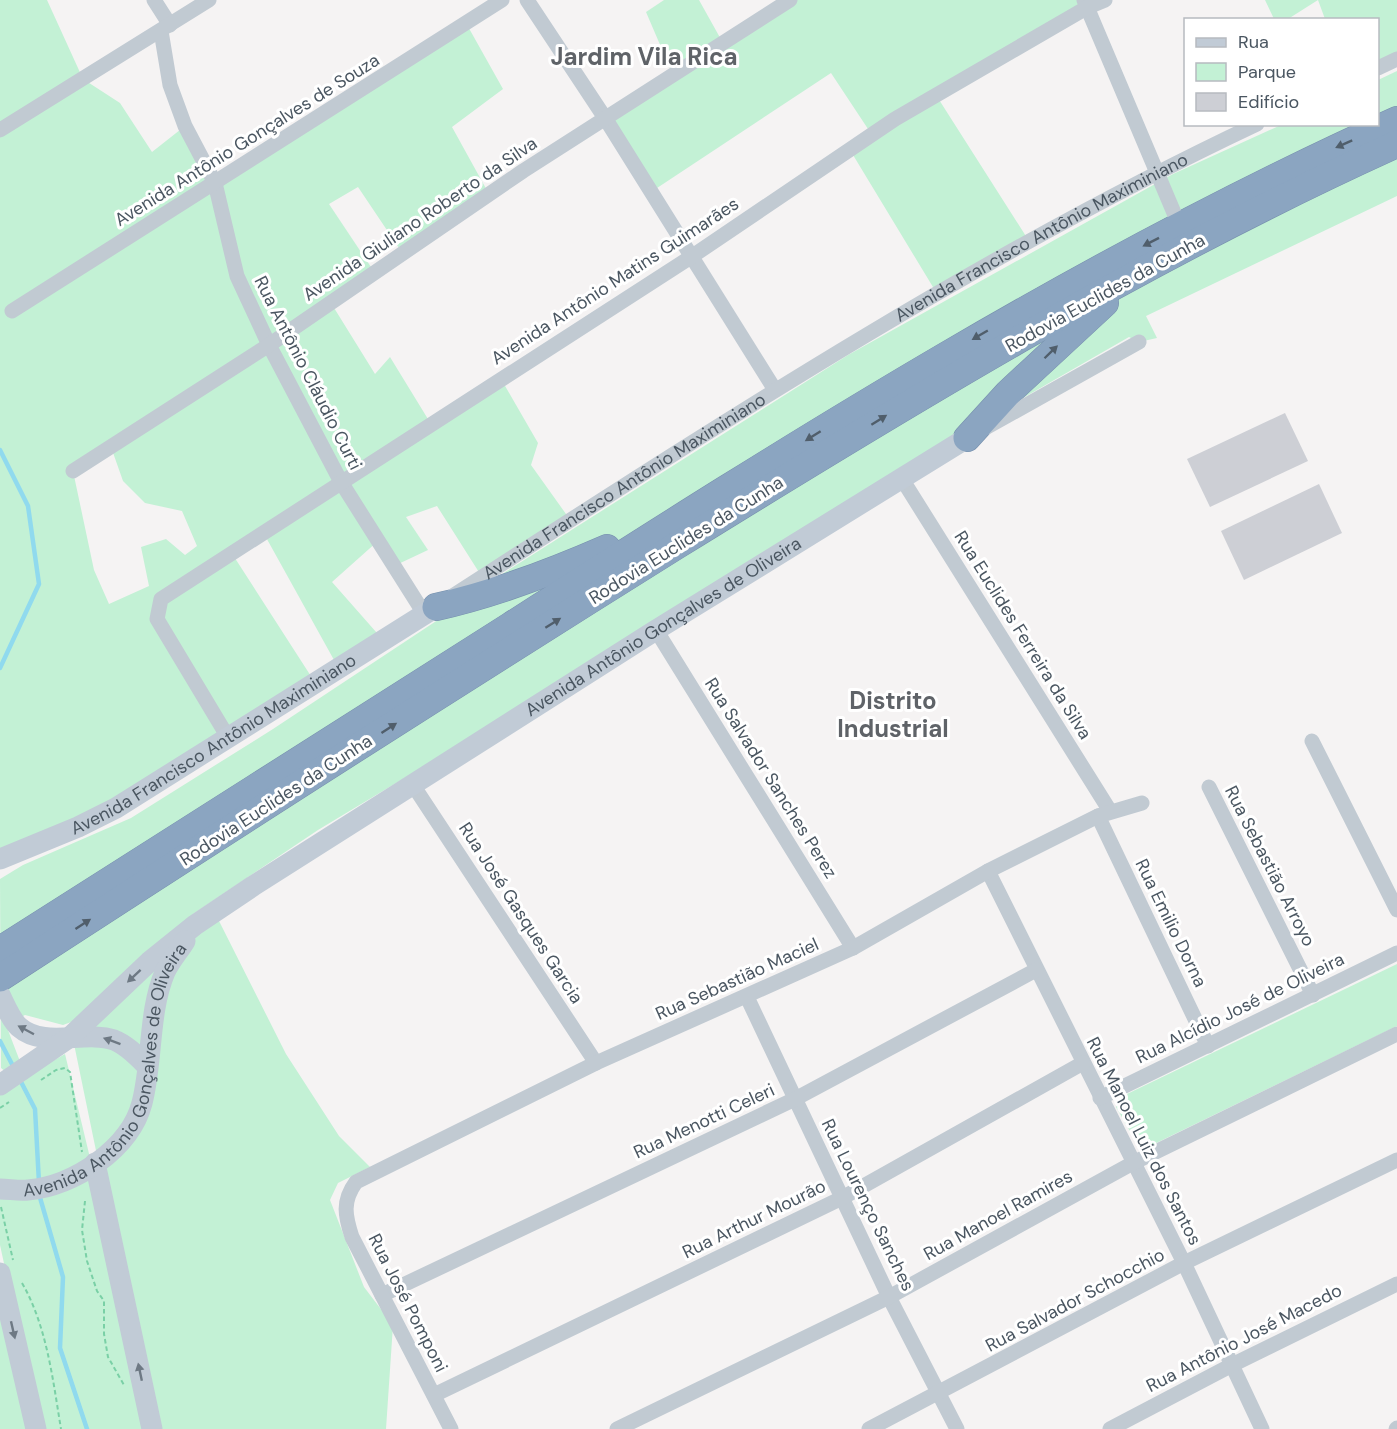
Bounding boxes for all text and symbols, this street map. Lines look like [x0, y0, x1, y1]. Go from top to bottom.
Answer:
legend [1184, 18, 1379, 126]
text: Rua [1238, 30, 1269, 54]
district label: Jardim Vila Rica [550, 41, 738, 72]
street label: Avenida Antônio Gonçalves de Souza [110, 48, 384, 232]
text: Parque [1238, 60, 1296, 84]
text: Edifício [1238, 90, 1299, 114]
street label: Avenida Giuliano Roberto da Silva [298, 131, 542, 307]
one-way arrow [1335, 139, 1352, 148]
street label: Avenida Francisco Antônio Maximiniano [890, 147, 1192, 327]
street label: Avenida Antônio Matins Guimarães [487, 192, 743, 370]
street label: Rodovia Euclides da Cunha [1001, 228, 1209, 358]
one-way arrow [1143, 237, 1160, 246]
street label: Rua Antônio Cláudio Curti [249, 272, 367, 474]
one-way arrow [972, 330, 988, 341]
one-way arrow [1044, 345, 1058, 359]
street label: Avenida Francisco Antônio Maximiniano [478, 387, 770, 585]
one-way arrow [871, 414, 887, 425]
one-way arrow [805, 430, 821, 441]
street label: Rodovia Euclides da Cunha [584, 470, 788, 610]
street label: Rua Euclides Ferreira da Silva [949, 526, 1097, 744]
street label: Avenida Antônio Gonçalves de Oliveira [521, 531, 806, 722]
one-way arrow [545, 618, 561, 629]
street label: Avenida Francisco Antônio Maximiniano [67, 648, 361, 841]
street label: Rua Salvador Sanches Perez [699, 673, 843, 883]
district label: Distrito Industrial [837, 685, 949, 744]
one-way arrow [380, 722, 397, 733]
street label: Rodovia Euclides da Cunha [175, 729, 377, 871]
street label: Rua Sebastião Arroyo [1219, 782, 1321, 950]
street label: Rua José Gasques Garcia [453, 818, 589, 1008]
street label: Rua Emilio Dorna [1130, 855, 1212, 991]
one-way arrow [75, 919, 92, 930]
street label: Rua Sebastião Maciel [652, 932, 822, 1026]
street label: Avenida Antônio Gonçalves de Oliveira [22, 938, 192, 1202]
street label: Rua Alcídio José de Oliveira [1132, 947, 1348, 1069]
one-way arrow [127, 969, 142, 982]
one-way arrow [17, 1026, 35, 1036]
street label: Rua Manoel Luiz dos Santos [1081, 1033, 1207, 1249]
one-way arrow [103, 1036, 121, 1046]
street label: Rua Menotti Celeri [630, 1078, 778, 1164]
street label: Rua Lourenço Sanches [816, 1115, 920, 1295]
street label: Rua Manoel Ramires [919, 1164, 1077, 1266]
street label: Rua Arthur Mourão [678, 1174, 830, 1264]
street label: Rua José Pomponi [363, 1230, 453, 1376]
street label: Rua Salvador Schocchio [981, 1243, 1169, 1357]
street label: Rua Antônio José Macedo [1142, 1278, 1346, 1398]
one-way arrow [9, 1320, 19, 1339]
one-way arrow [134, 1363, 144, 1381]

